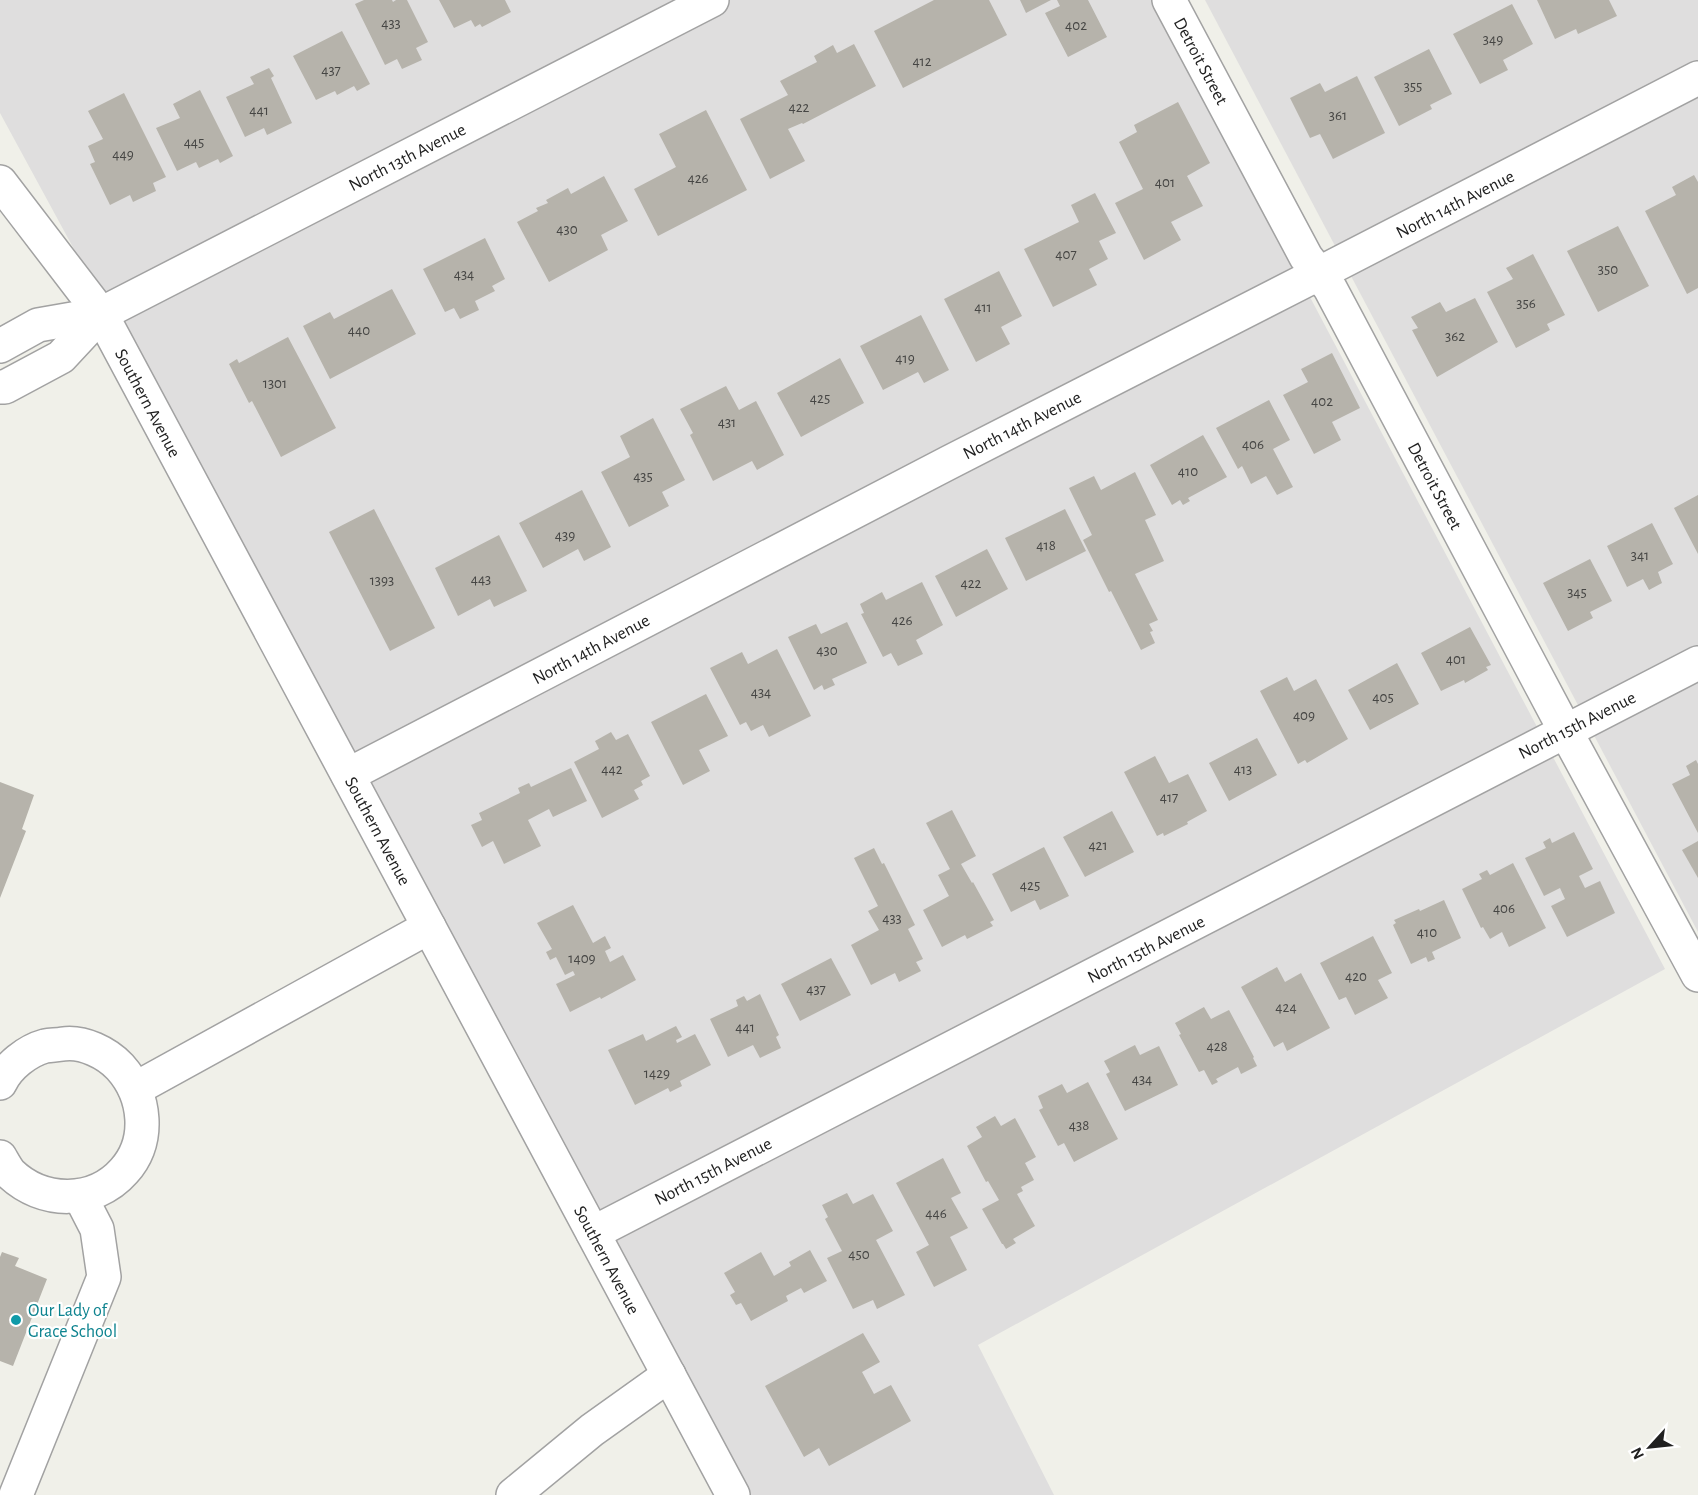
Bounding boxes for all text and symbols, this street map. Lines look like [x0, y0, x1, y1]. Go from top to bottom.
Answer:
street label: Detroit Street [1170, 15, 1231, 108]
house number: 433 [381, 16, 401, 31]
house number: 402 [1065, 18, 1087, 33]
house number: 349 [1483, 32, 1503, 47]
house number: 412 [912, 54, 932, 69]
house number: 437 [321, 63, 341, 78]
house number: 355 [1404, 79, 1422, 94]
house number: 422 [789, 100, 810, 115]
house number: 441 [249, 103, 269, 118]
house number: 361 [1329, 108, 1347, 123]
street label: North 13th Avenue [346, 121, 469, 195]
house number: 445 [184, 135, 204, 150]
house number: 449 [112, 147, 134, 162]
street label: North 14th Avenue [1394, 167, 1517, 242]
house number: 426 [687, 171, 709, 186]
house number: 401 [1155, 175, 1175, 190]
house number: 430 [556, 222, 578, 237]
house number: 407 [1055, 247, 1077, 262]
house number: 350 [1598, 262, 1618, 277]
house number: 434 [454, 267, 474, 282]
house number: 356 [1516, 296, 1536, 311]
house number: 411 [974, 300, 992, 315]
house number: 440 [348, 323, 370, 338]
house number: 362 [1445, 329, 1465, 344]
street label: Southern Avenue [111, 346, 183, 461]
house number: 419 [895, 351, 915, 366]
house number: 1301 [263, 376, 287, 391]
street label: North 14th Avenue [961, 388, 1084, 463]
house number: 425 [810, 391, 830, 406]
house number: 402 [1311, 394, 1333, 409]
house number: 431 [718, 415, 736, 430]
house number: 406 [1242, 437, 1264, 452]
street label: Detroit Street [1404, 440, 1465, 533]
house number: 410 [1178, 464, 1198, 479]
house number: 435 [633, 469, 653, 484]
house number: 439 [555, 528, 575, 543]
house number: 418 [1036, 538, 1056, 553]
house number: 341 [1631, 548, 1649, 563]
house number: 443 [471, 572, 491, 587]
house number: 1393 [370, 573, 394, 588]
house number: 422 [961, 576, 982, 591]
house number: 345 [1567, 585, 1587, 600]
street label: North 14th Avenue [530, 611, 653, 688]
house number: 426 [891, 613, 913, 628]
house number: 430 [816, 643, 838, 658]
house number: 401 [1446, 652, 1466, 667]
house number: 434 [751, 685, 771, 700]
street label: North 15th Avenue [1516, 689, 1639, 763]
house number: 405 [1372, 690, 1394, 705]
house number: 409 [1293, 708, 1315, 723]
house number: 442 [601, 762, 623, 777]
house number: 413 [1234, 762, 1252, 777]
street label: Southern Avenue [341, 774, 413, 889]
house number: 417 [1160, 790, 1178, 805]
house number: 421 [1088, 838, 1108, 853]
house number: 425 [1020, 878, 1040, 893]
house number: 406 [1493, 901, 1515, 916]
house number: 433 [882, 911, 902, 926]
street label: North 15th Avenue [1085, 913, 1208, 987]
house number: 410 [1417, 925, 1437, 940]
house number: 1409 [568, 951, 596, 966]
house number: 420 [1345, 969, 1367, 984]
house number: 437 [806, 982, 826, 997]
house number: 424 [1275, 1000, 1297, 1015]
house number: 441 [735, 1020, 755, 1035]
house number: 428 [1206, 1039, 1228, 1054]
house number: 1429 [644, 1066, 670, 1081]
house number: 434 [1132, 1072, 1152, 1087]
house number: 438 [1069, 1118, 1089, 1133]
street label: North 15th Avenue [652, 1135, 775, 1209]
street label: Southern Avenue [570, 1203, 642, 1318]
house number: 446 [925, 1206, 947, 1221]
house number: 450 [848, 1247, 870, 1262]
place label: Our Lady of Grace School [28, 1302, 117, 1341]
marker: Our Lady of Grace School [9, 1313, 23, 1327]
north arrow [1620, 1417, 1680, 1477]
text: N [1628, 1445, 1647, 1462]

